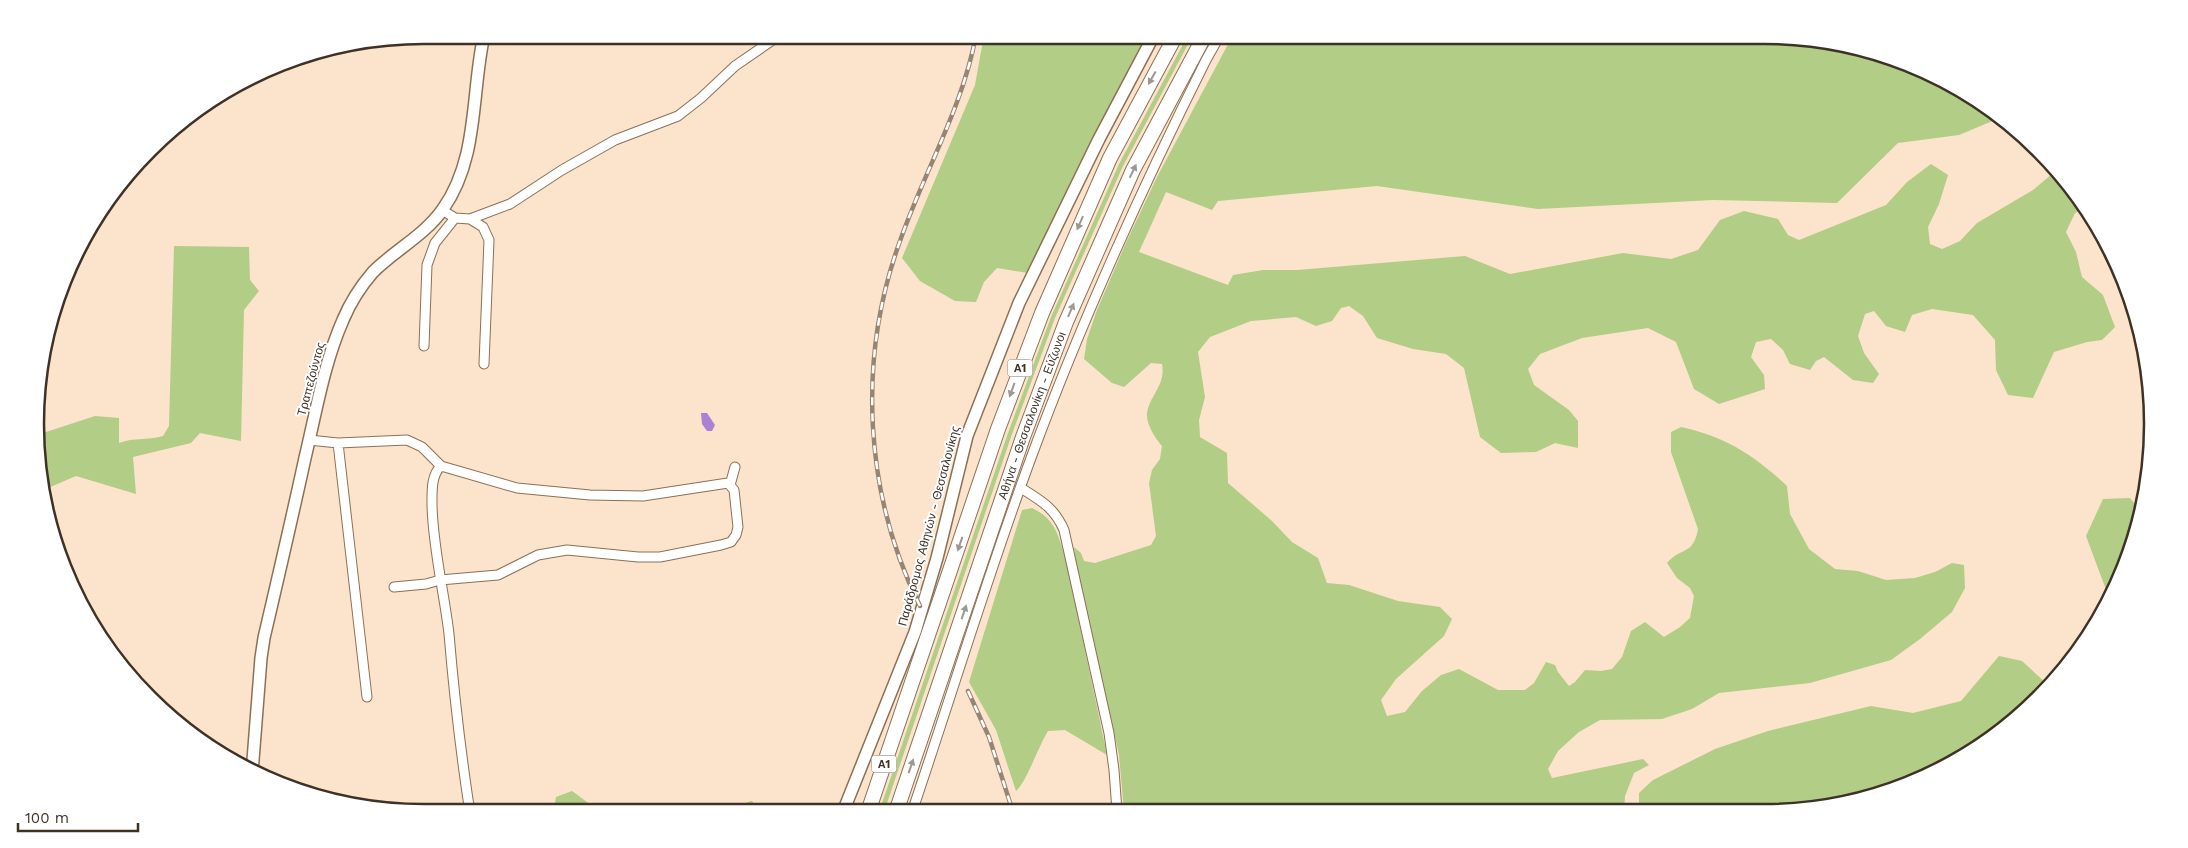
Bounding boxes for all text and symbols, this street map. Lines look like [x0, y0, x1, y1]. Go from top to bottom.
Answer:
one-way arrow [1148, 71, 1157, 84]
one-way arrow [1129, 164, 1137, 178]
one-way arrow [1075, 216, 1083, 230]
one-way arrow [1067, 303, 1075, 317]
street label: Αθήνα - Θεσσαλονίκη - Εύζωνοι [995, 330, 1069, 501]
street label: Τραπεζούντος [294, 340, 328, 418]
road number: Α1 [1008, 359, 1032, 376]
one-way arrow [1008, 383, 1016, 398]
street label: Παράδρομος Αθηνών - Θεσσαλονίκης [895, 424, 963, 628]
one-way arrow [956, 536, 963, 551]
one-way arrow [960, 604, 968, 619]
road number: Α1 [872, 756, 896, 772]
one-way arrow [908, 758, 915, 773]
scale bar [18, 800, 138, 832]
text: 100 m [25, 809, 69, 827]

